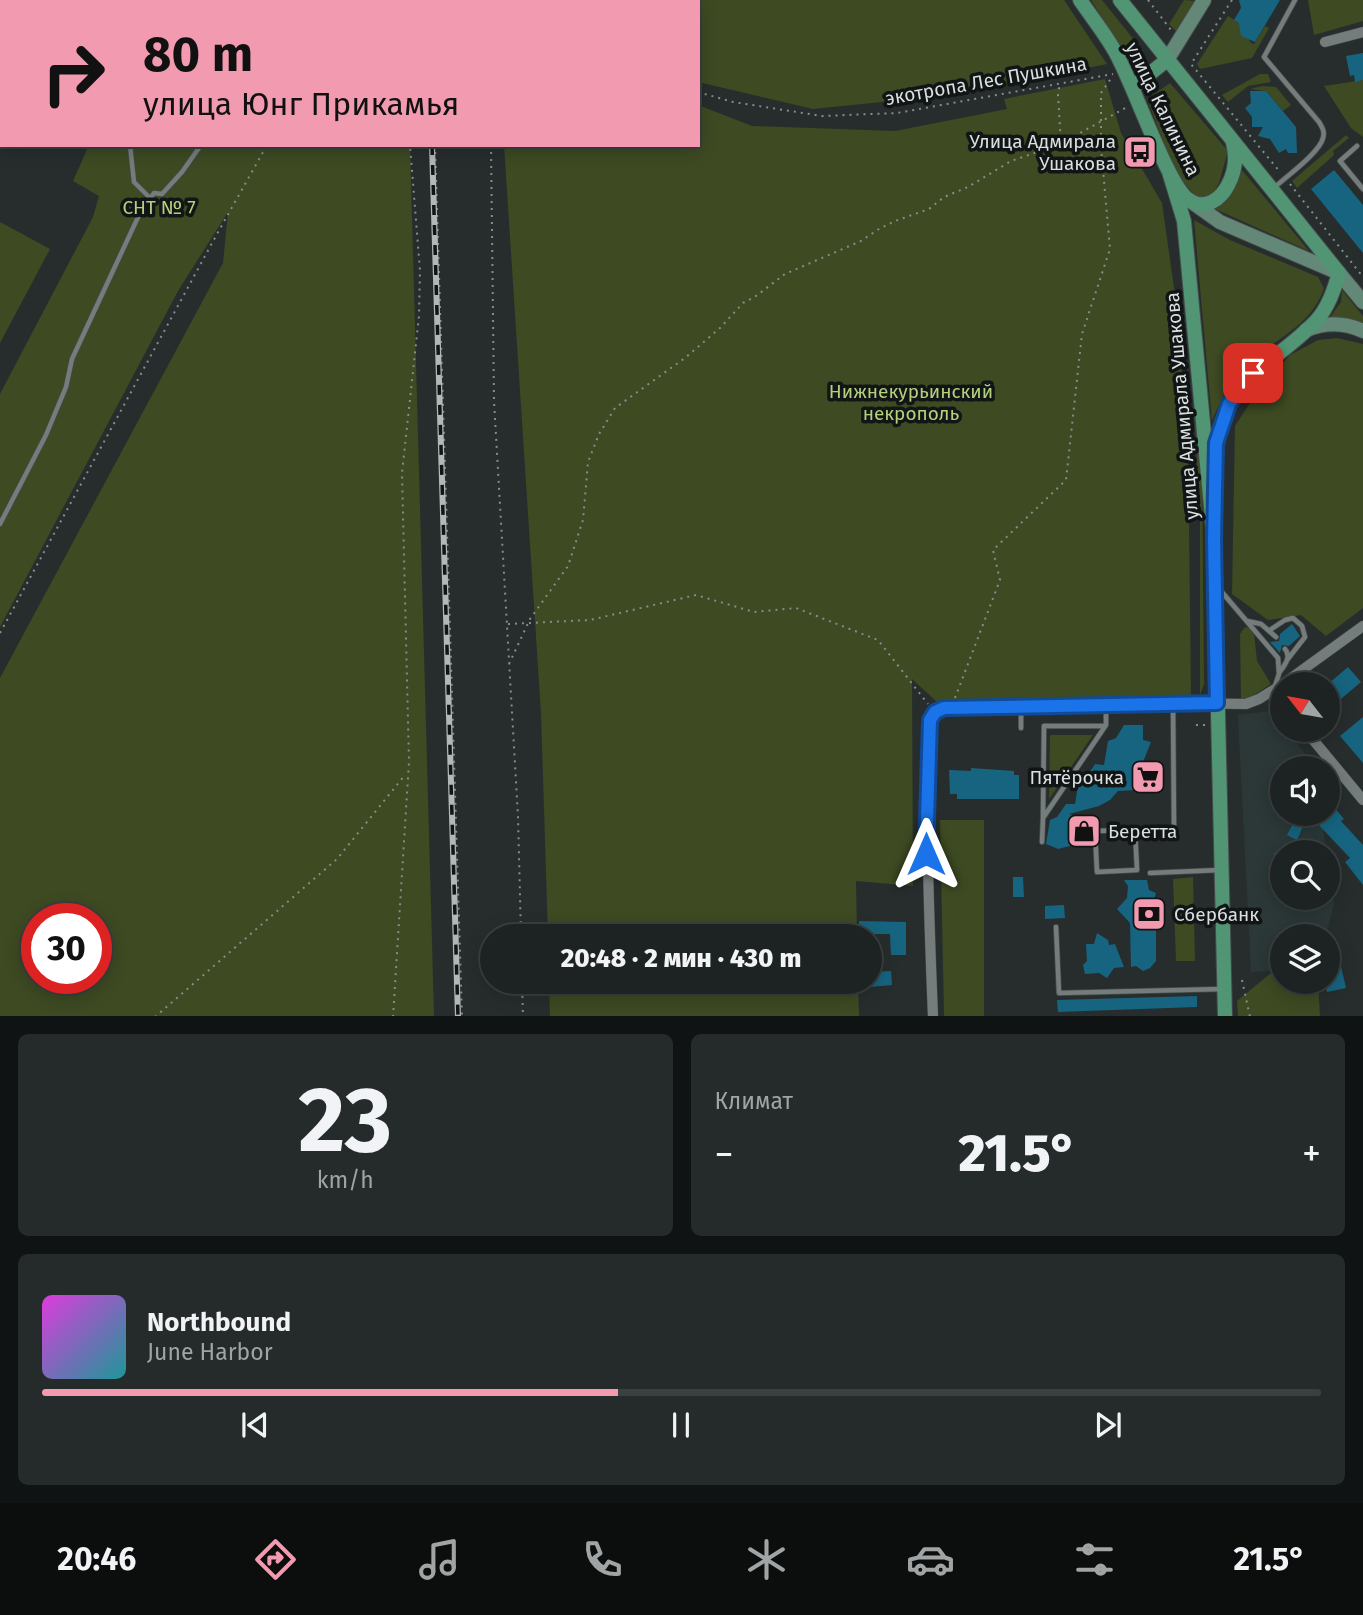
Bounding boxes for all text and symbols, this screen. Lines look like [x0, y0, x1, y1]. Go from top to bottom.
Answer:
text: 80 m [143, 25, 253, 84]
icon: right [28, 28, 119, 119]
street label: улица Калинина [1121, 38, 1205, 180]
street label: экотропа Лес Пушкина [883, 52, 1089, 110]
text: улица Юнг Прикамья [143, 85, 459, 123]
place label: Улица Адмирала Ушакова [969, 130, 1116, 175]
bus stop icon: Улица Адмирала Ушакова [1121, 133, 1159, 171]
park label: СНТ № 7 [122, 196, 196, 219]
street label: улица Адмирала Ушакова [1161, 291, 1203, 521]
pin [1223, 343, 1283, 403]
icon: arrive [1234, 354, 1272, 392]
park label: Нижнекурьинский некрополь [829, 380, 993, 425]
north arrow [1270, 672, 1340, 742]
map controls [1270, 672, 1340, 994]
button: sound [1270, 756, 1340, 826]
supermarket icon: Пятёрочка [1129, 758, 1167, 796]
place label: Пятёрочка [1029, 766, 1124, 789]
shop icon: Беретта [1065, 812, 1103, 850]
position arrow [889, 817, 963, 891]
place label: Беретта [1108, 820, 1177, 843]
button: search [1270, 840, 1340, 910]
bank icon: Сбербанк [1130, 895, 1168, 933]
speed limit sign: 30 [21, 903, 112, 994]
place label: Сбербанк [1174, 903, 1259, 926]
button: layers [1270, 924, 1340, 994]
text: 20:48 · 2 мин · 430 m [561, 943, 801, 974]
text: 23 [298, 1066, 392, 1175]
text: Климат [715, 1087, 793, 1115]
text: 21.5° [958, 1122, 1077, 1185]
text: − [715, 1131, 734, 1177]
text: + [1302, 1131, 1321, 1177]
text: km/h [317, 1166, 374, 1194]
text: Northbound [147, 1307, 291, 1338]
text: June Harbor [147, 1338, 273, 1366]
icon: previous [236, 1406, 274, 1444]
icon: pause [662, 1406, 700, 1444]
icon: next [1089, 1406, 1127, 1444]
icon: directions [251, 1535, 300, 1584]
icon: music [415, 1535, 464, 1584]
icon: phone [578, 1535, 627, 1584]
icon: climate [742, 1535, 791, 1584]
icon: car [906, 1535, 955, 1584]
icon: filters [1070, 1535, 1119, 1584]
text: 20:46 [57, 1540, 136, 1578]
text: 21.5° [1233, 1540, 1306, 1578]

